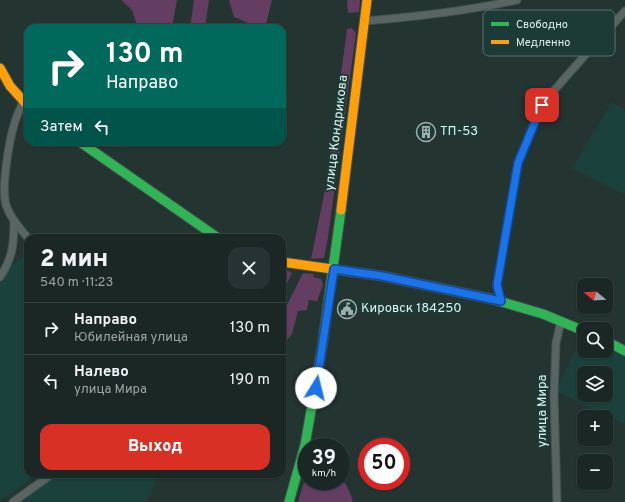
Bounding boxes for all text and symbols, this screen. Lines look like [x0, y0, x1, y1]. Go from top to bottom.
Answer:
legend [483, 10, 615, 56]
text: Свободно [516, 18, 568, 32]
text: Медленно [516, 36, 570, 50]
text: 130 m [106, 37, 184, 73]
icon: right [40, 40, 92, 92]
text: Направо [106, 72, 178, 95]
street label: улица Кондрикова [322, 74, 352, 192]
pin [525, 88, 559, 122]
icon: arrive [531, 94, 553, 116]
icon: left [91, 116, 113, 138]
text: Затем [40, 118, 83, 137]
building icon: ТП-53 [415, 121, 437, 143]
place label: ТП-53 [440, 124, 478, 140]
text: 2 мин [40, 245, 108, 275]
button: close [228, 247, 270, 289]
text: 540 m · 11:23 [40, 275, 113, 291]
north arrow [577, 278, 613, 314]
map controls [577, 278, 613, 490]
public building icon: Кировск 184250 [336, 298, 358, 320]
place label: Кировск 184250 [361, 301, 462, 317]
text: Направо [74, 311, 137, 330]
icon: right [40, 318, 62, 340]
text: 130 m [230, 319, 270, 338]
button: search [577, 322, 613, 358]
text: Юбилейная улица [74, 330, 188, 346]
text: Налево [74, 363, 129, 382]
button: layers [577, 366, 613, 402]
position arrow [295, 367, 337, 409]
icon: left [40, 370, 62, 392]
text: 190 m [230, 371, 270, 390]
street label: улица Мира [535, 375, 551, 447]
text: улица Мира [74, 382, 147, 398]
button: + [577, 410, 613, 446]
button: Выход [40, 424, 270, 470]
speed limit sign: 50 [358, 438, 410, 490]
text: 39 [312, 446, 336, 472]
button: − [577, 454, 613, 490]
text: km/h [312, 467, 336, 480]

